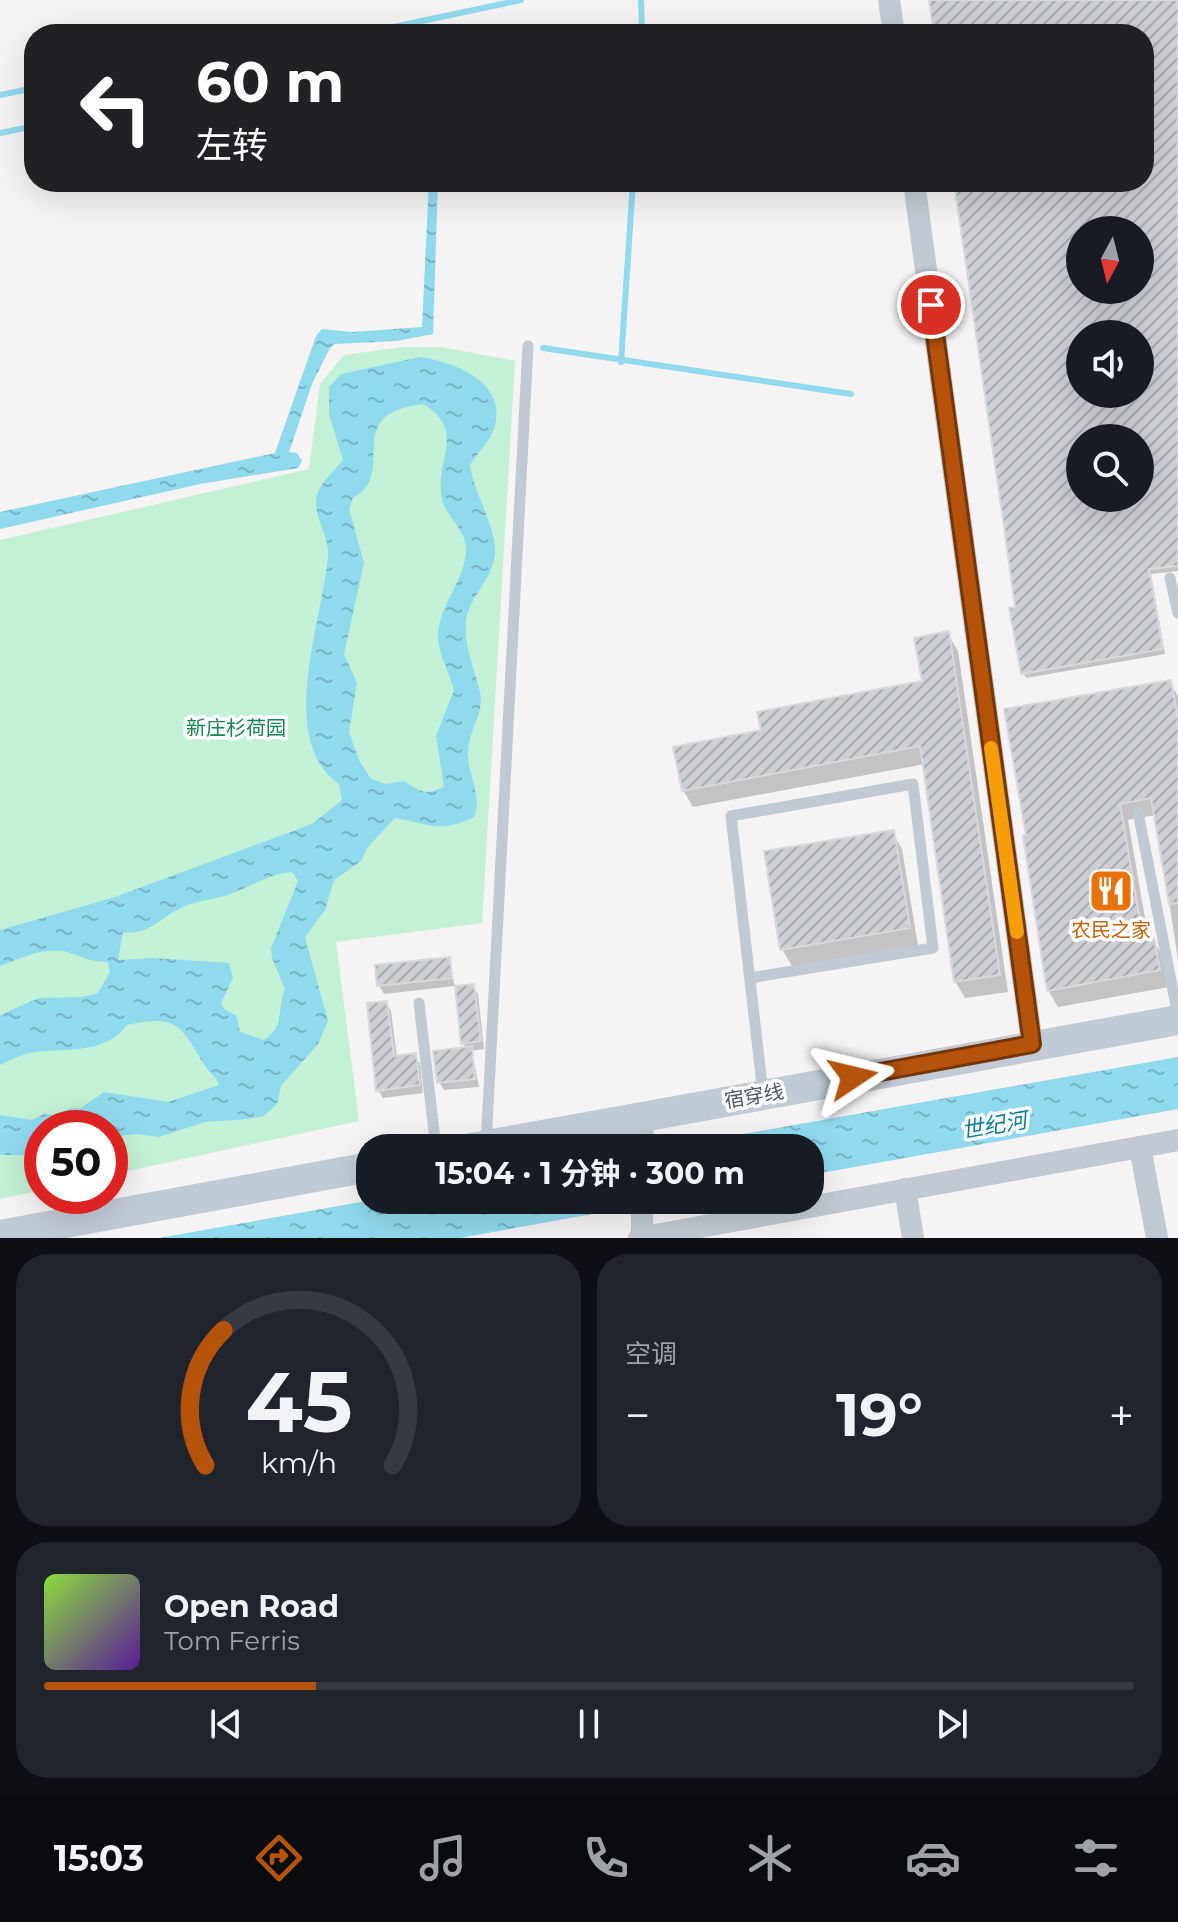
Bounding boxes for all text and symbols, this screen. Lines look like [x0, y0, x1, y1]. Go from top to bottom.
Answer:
text: 60 m [196, 48, 344, 116]
icon: left [64, 56, 168, 160]
text: 左转 [196, 123, 268, 167]
north arrow [1066, 216, 1154, 304]
map controls [1066, 216, 1154, 512]
pin [897, 271, 965, 339]
icon: arrive [909, 283, 953, 327]
button: sound [1066, 320, 1154, 408]
button: search [1066, 424, 1154, 512]
park label: 新庄杉荷园 [186, 716, 286, 740]
restaurant icon: 农民之家 [1087, 867, 1135, 915]
place label: 农民之家 [1071, 918, 1151, 942]
position arrow [811, 1035, 895, 1119]
street label: 宿穿线 [722, 1079, 786, 1113]
water label: 世纪河 [959, 1106, 1033, 1145]
speed limit sign: 50 [24, 1110, 128, 1214]
text: 15:04 · 1 分钟 · 300 m [435, 1155, 745, 1192]
text: 空调 [625, 1338, 677, 1370]
text: 45 [245, 1351, 352, 1453]
text: 19° [836, 1378, 923, 1451]
text: − [625, 1388, 650, 1442]
text: + [1109, 1388, 1134, 1442]
text: km/h [260, 1445, 337, 1480]
text: Open Road [164, 1588, 339, 1625]
text: Tom Ferris [164, 1625, 300, 1657]
icon: previous [204, 1702, 248, 1746]
icon: pause [567, 1702, 611, 1746]
icon: next [930, 1702, 974, 1746]
icon: directions [251, 1830, 307, 1886]
icon: music [415, 1830, 471, 1886]
icon: phone [578, 1830, 634, 1886]
icon: climate [742, 1830, 798, 1886]
icon: car [905, 1830, 961, 1886]
icon: filters [1068, 1830, 1124, 1886]
text: 15:03 [54, 1836, 144, 1880]

